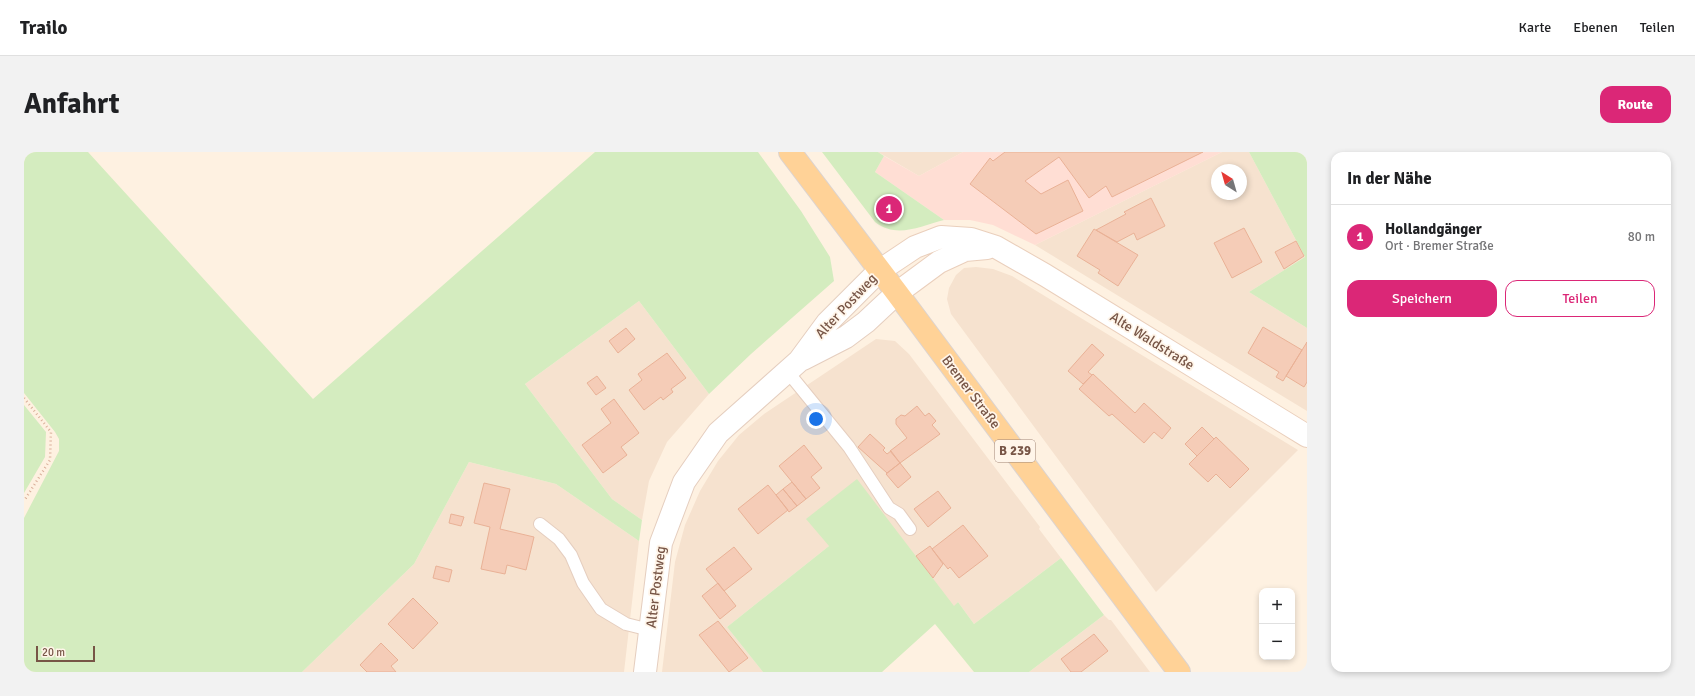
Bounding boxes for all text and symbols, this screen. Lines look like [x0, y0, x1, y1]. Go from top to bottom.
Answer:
text: Trailo [20, 16, 67, 40]
text: Karte [1519, 19, 1551, 36]
text: Ebenen [1573, 19, 1618, 36]
text: Teilen [1640, 19, 1675, 36]
button: Route [1600, 86, 1671, 123]
text: Anfahrt [24, 87, 120, 121]
north arrow [1211, 164, 1247, 200]
text: In der Nähe [1347, 168, 1432, 189]
pin: 1 [876, 194, 902, 224]
text: Hollandgänger [1385, 220, 1482, 238]
text: 1 [1356, 229, 1364, 245]
text: 80 m [1628, 229, 1655, 245]
text: Ort · Bremer Straße [1385, 238, 1494, 254]
street label: Alter Postweg [812, 270, 880, 342]
button: Speichern [1347, 280, 1497, 317]
button: Teilen [1505, 280, 1655, 317]
street label: Alte Waldstraße [1107, 308, 1197, 374]
street label: Bremer Straße [938, 352, 1004, 432]
your location [806, 409, 826, 429]
road number: B 239 [995, 440, 1035, 462]
street label: Alter Postweg [643, 545, 669, 629]
map controls [1259, 588, 1295, 660]
button: + [1259, 588, 1295, 624]
button: − [1259, 624, 1295, 660]
scale bar [36, 644, 95, 663]
text: 20 m [42, 646, 65, 659]

